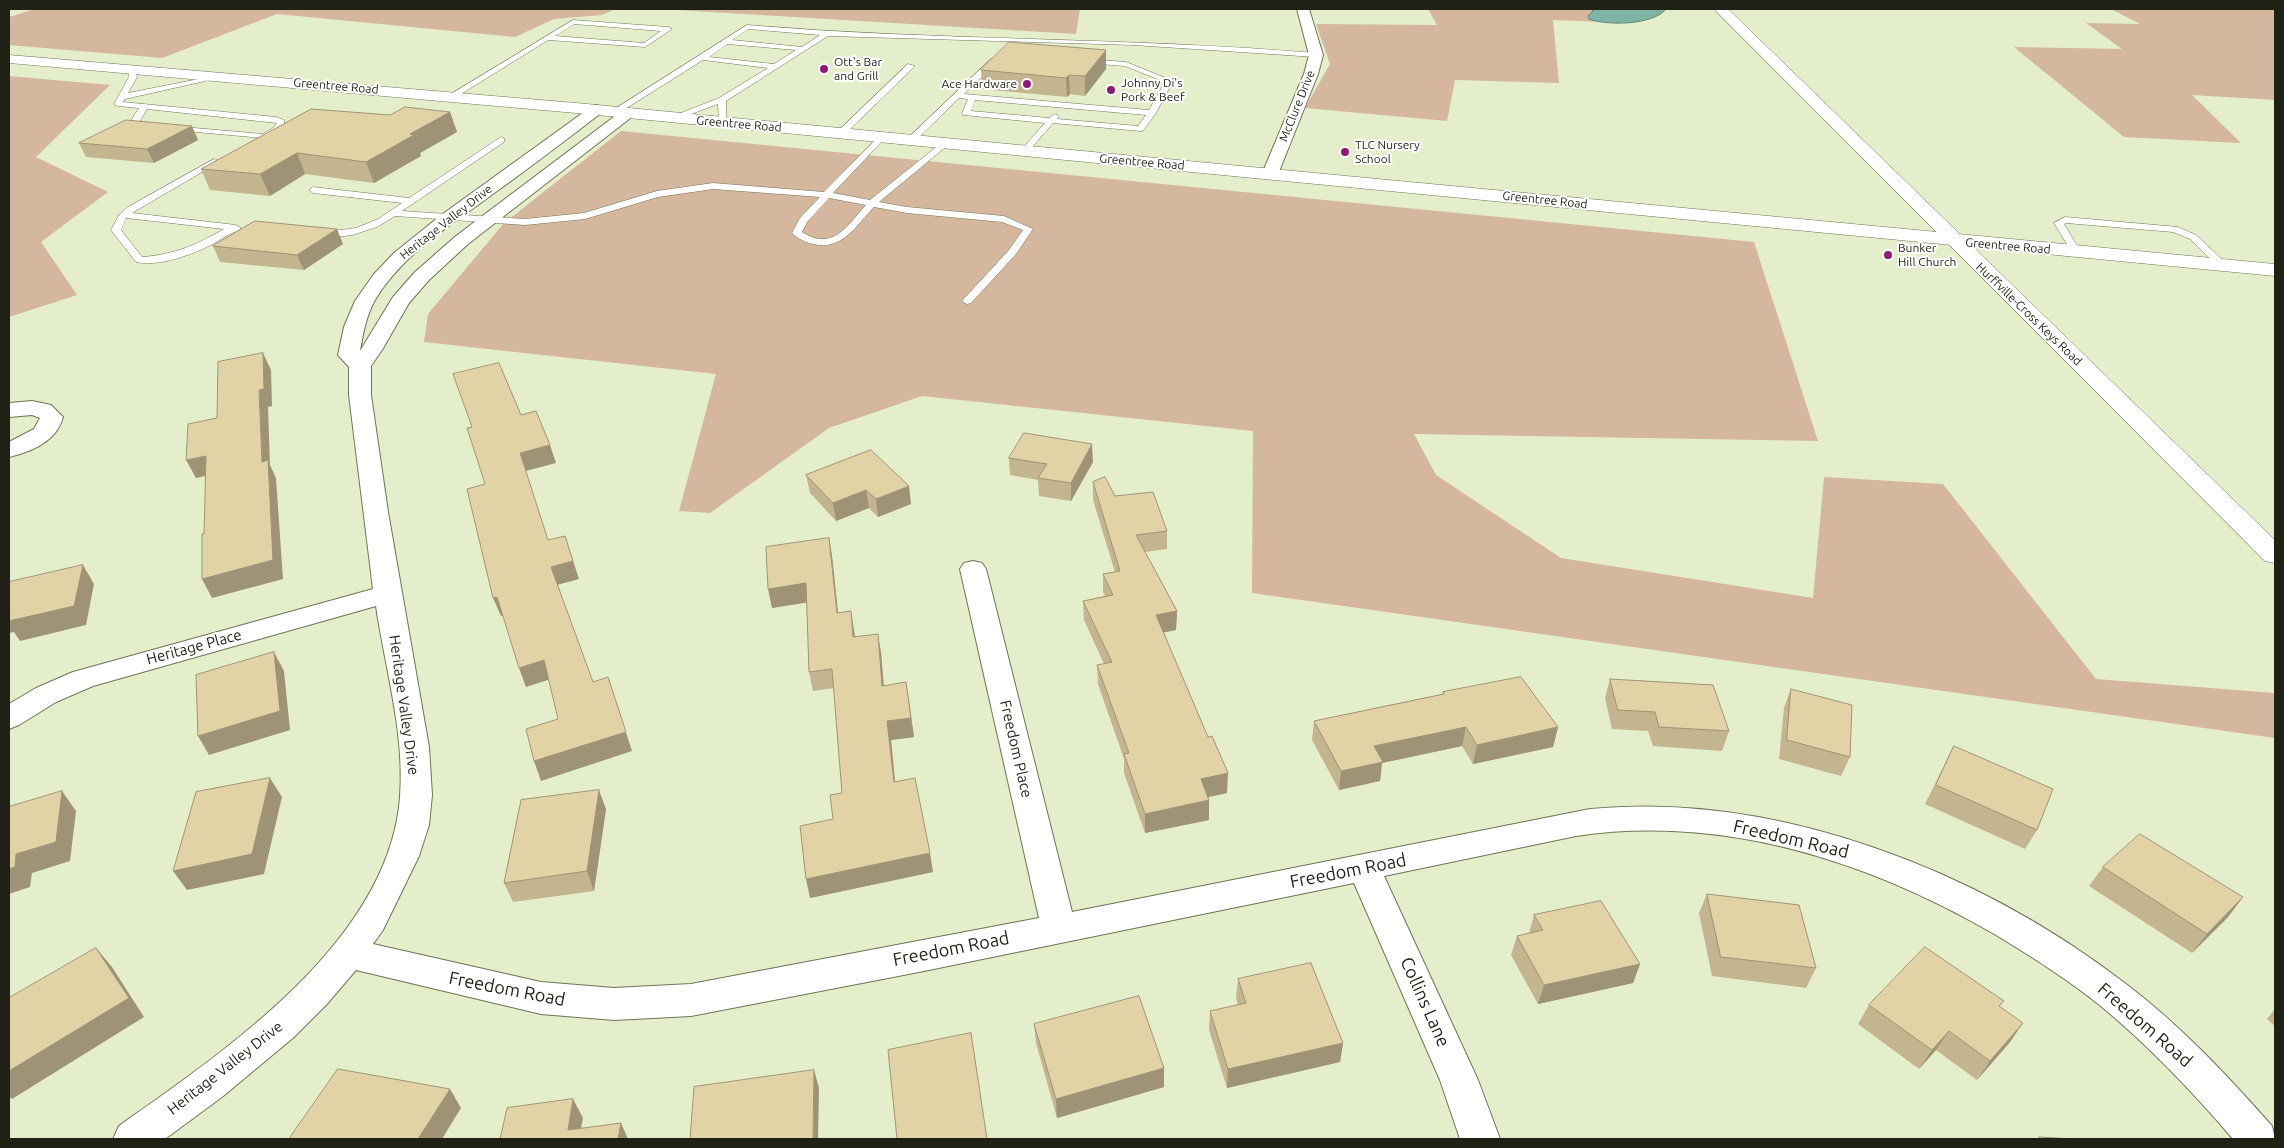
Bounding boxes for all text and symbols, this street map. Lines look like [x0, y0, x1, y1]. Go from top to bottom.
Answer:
place label: Ott's Bar and Grill [834, 55, 882, 83]
marker: Ott's Bar and Grill [818, 63, 830, 75]
street label: McClure Drive [1276, 68, 1318, 144]
street label: Greentree Road [293, 75, 379, 97]
place label: Johnny Di's Pork & Beef [1121, 76, 1184, 104]
place label: Ace Hardware [942, 77, 1017, 91]
marker: Ace Hardware [1021, 78, 1033, 90]
marker: Johnny Di's Pork & Beef [1105, 84, 1117, 96]
street label: Greentree Road [696, 113, 782, 135]
place label: TLC Nursery School [1355, 138, 1420, 166]
marker: TLC Nursery School [1339, 146, 1351, 158]
street label: Greentree Road [1099, 151, 1185, 173]
street label: Heritage Valley Drive [397, 182, 495, 262]
street label: Greentree Road [1502, 188, 1588, 212]
street label: Greentree Road [1965, 235, 2051, 257]
place label: Bunker Hill Church [1898, 241, 1956, 269]
marker: Bunker Hill Church [1882, 249, 1894, 261]
street label: Hurffville-Cross Keys Road [1973, 260, 2085, 368]
street label: Heritage Place [144, 626, 244, 668]
street label: Heritage Valley Drive [385, 634, 423, 776]
street label: Freedom Place [996, 698, 1036, 800]
street label: Freedom Road [1731, 815, 1851, 863]
street label: Freedom Road [1288, 849, 1408, 893]
street label: Freedom Road [891, 927, 1011, 971]
street label: Collins Lane [1396, 954, 1454, 1050]
street label: Freedom Road [447, 967, 567, 1011]
street label: Freedom Road [2093, 978, 2197, 1072]
street label: Heritage Valley Drive [164, 1017, 286, 1119]

